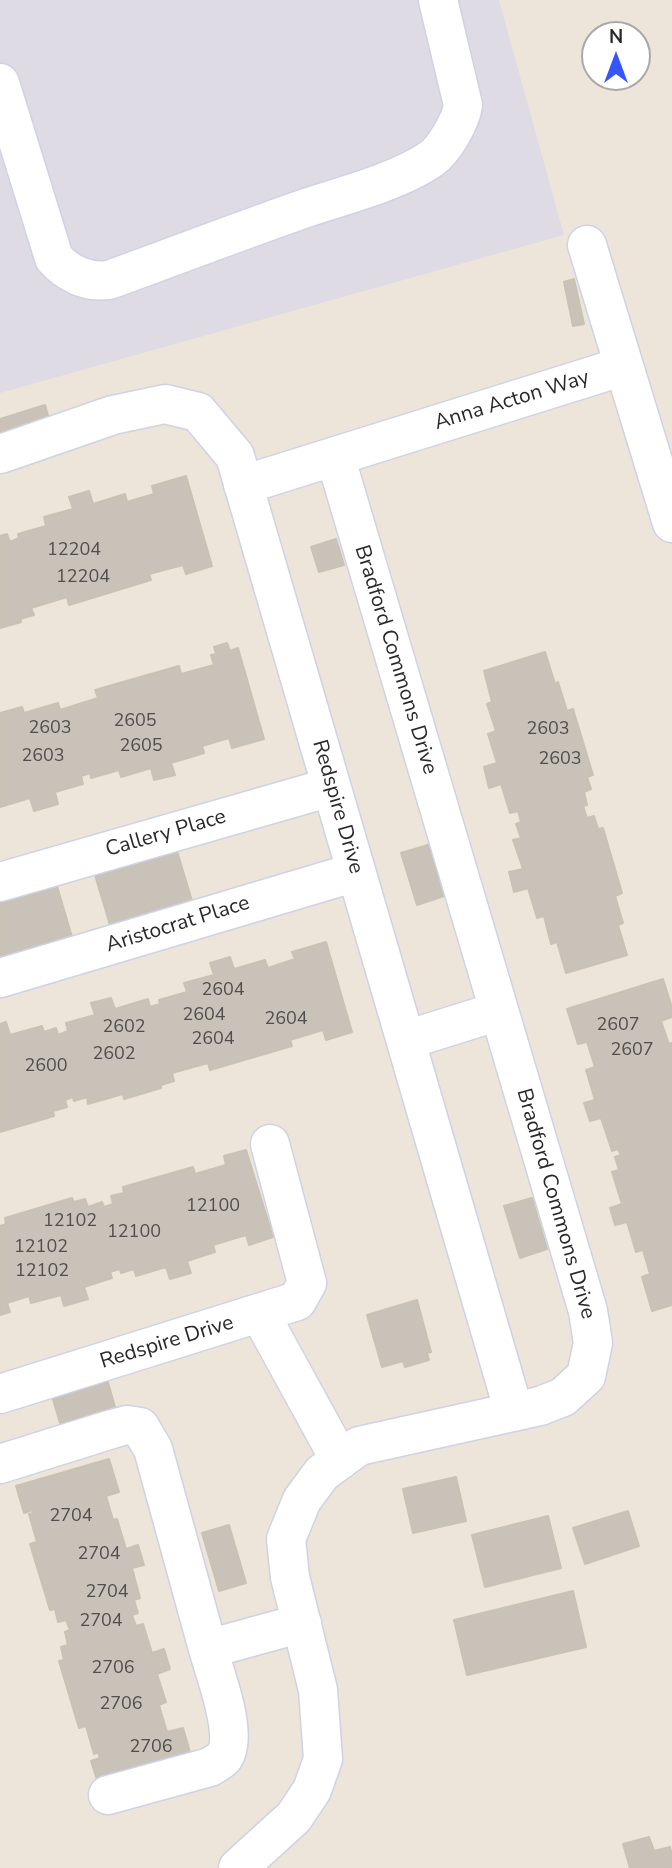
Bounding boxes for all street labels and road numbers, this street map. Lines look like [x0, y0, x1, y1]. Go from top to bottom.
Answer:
street label: Anna Acton Way [432, 365, 592, 437]
street label: Bradford Commons Drive [348, 542, 442, 778]
street label: Redspire Drive [306, 737, 368, 877]
street label: Callery Place [103, 805, 229, 863]
street label: Aristocrat Place [103, 891, 253, 959]
street label: Bradford Commons Drive [510, 1086, 600, 1322]
street label: Redspire Drive [97, 1311, 237, 1375]

